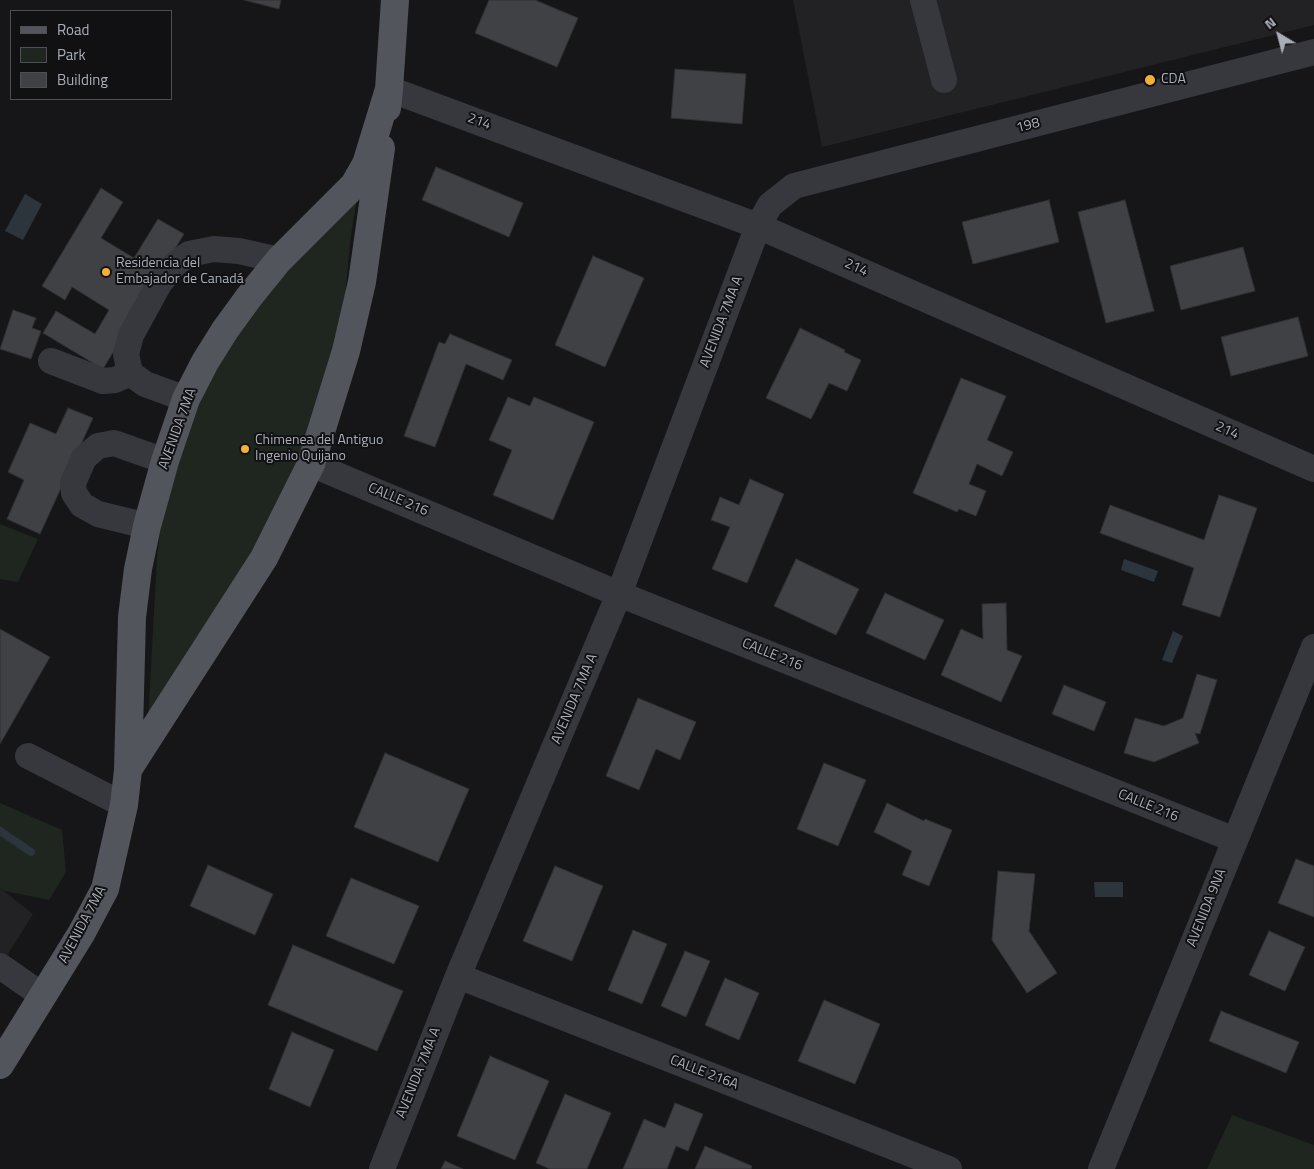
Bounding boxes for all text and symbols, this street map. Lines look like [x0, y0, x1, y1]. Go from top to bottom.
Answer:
legend [10, 10, 172, 100]
north arrow [1254, 10, 1304, 60]
text: N [1259, 11, 1280, 34]
text: Road [57, 18, 89, 41]
text: Park [57, 43, 86, 66]
text: Building [57, 68, 108, 91]
place label: CDA [1161, 72, 1186, 88]
marker: CDA [1143, 73, 1157, 87]
street label: 214 [465, 110, 493, 134]
street label: 198 [1015, 115, 1041, 137]
place label: Residencia del Embajador de Canadá [116, 256, 244, 288]
street label: 214 [842, 256, 870, 280]
marker: Residencia del Embajador de Canadá [100, 266, 112, 278]
street label: AVENIDA 7MA A [697, 274, 747, 370]
street label: AVENIDA 7MA [156, 386, 200, 472]
street label: 214 [1213, 419, 1241, 443]
place label: Chimenea del Antiguo Ingenio Quijano [255, 433, 383, 466]
marker: Chimenea del Antiguo Ingenio Quijano [239, 443, 251, 455]
street label: CALLE 216 [365, 480, 431, 520]
street label: CALLE 216 [739, 635, 805, 675]
street label: AVENIDA 7MA A [548, 651, 602, 747]
street label: CALLE 216 [1115, 786, 1181, 826]
street label: AVENIDA 9NA [1184, 867, 1230, 949]
street label: AVENIDA 7MA [56, 884, 110, 966]
street label: AVENIDA 7MA A [393, 1025, 445, 1121]
street label: CALLE 216A [667, 1052, 741, 1094]

